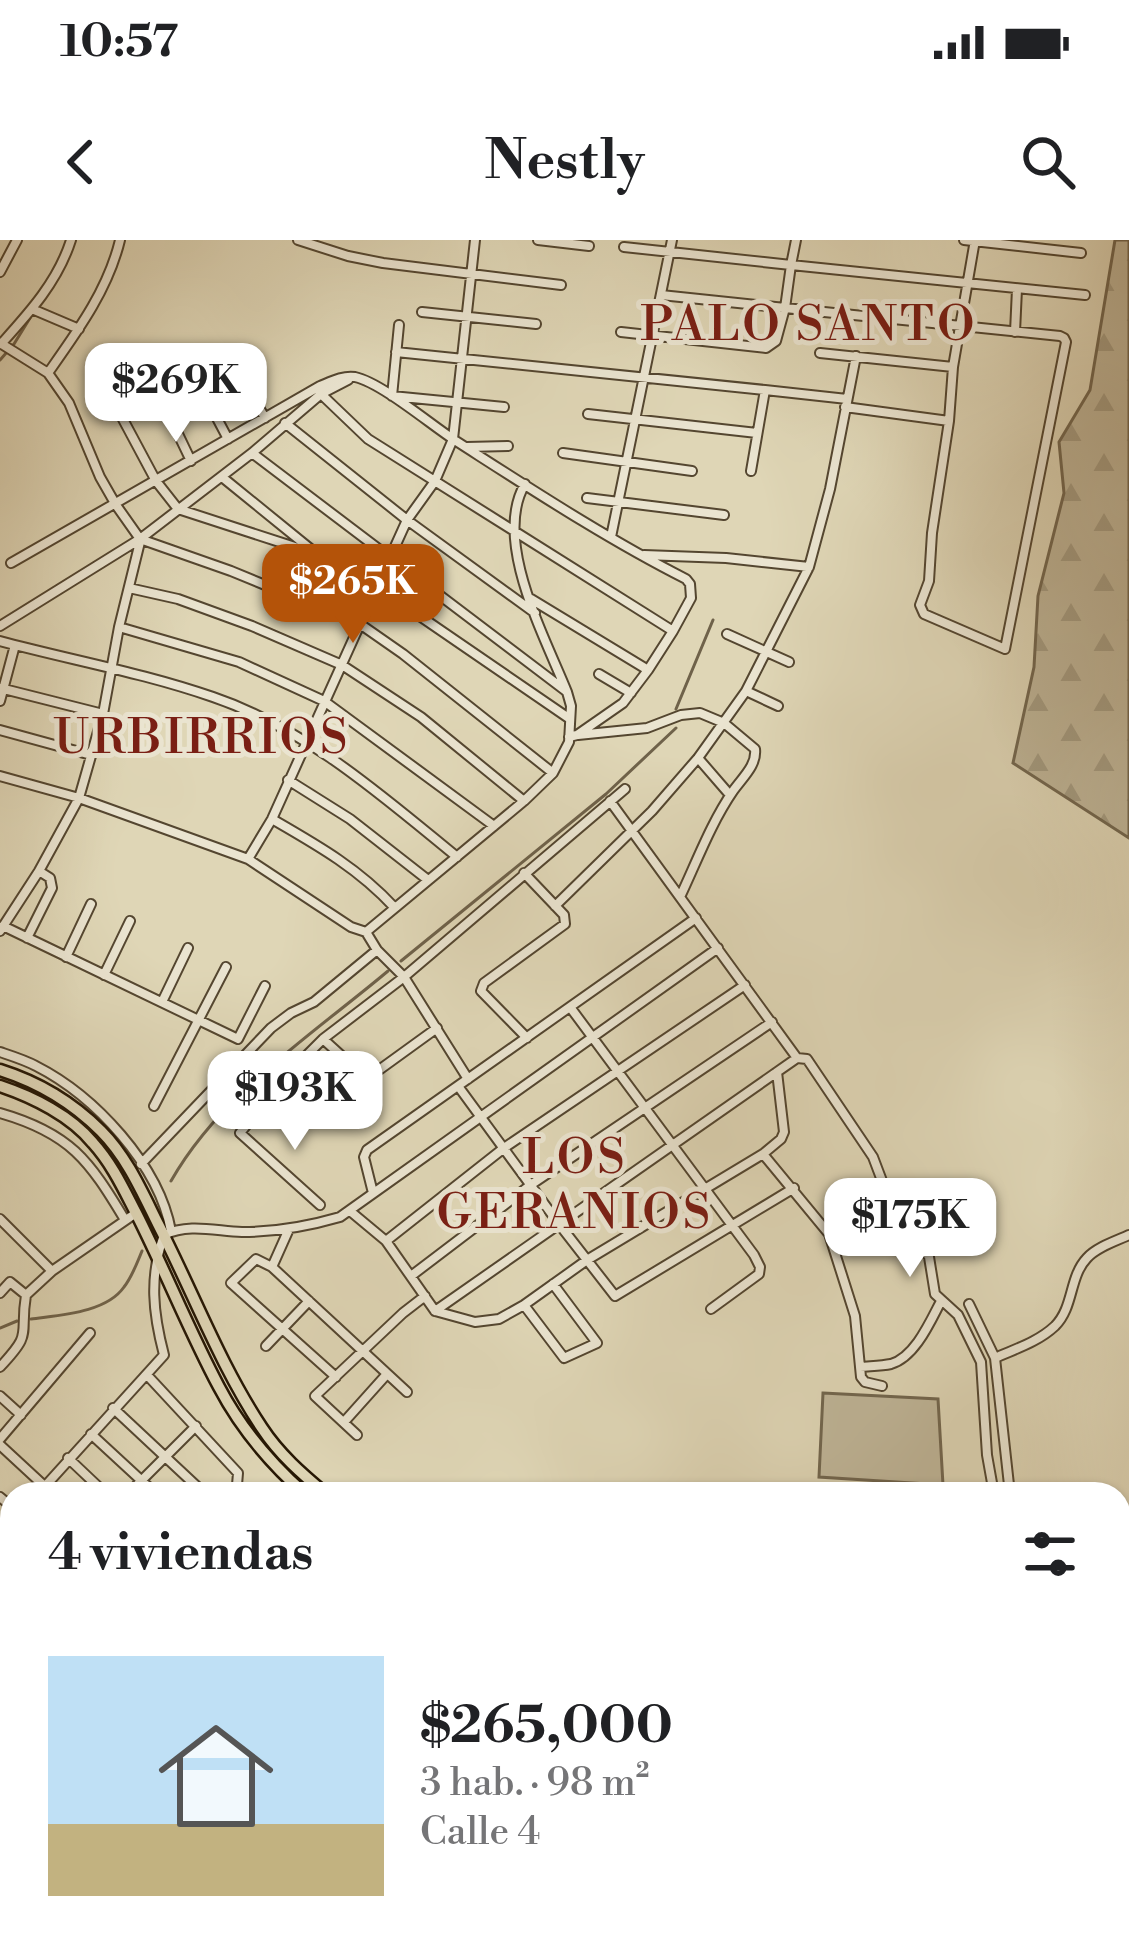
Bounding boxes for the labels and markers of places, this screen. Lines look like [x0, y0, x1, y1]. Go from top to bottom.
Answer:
pin: $269K [92, 343, 260, 445]
pin: $265K [269, 544, 437, 646]
pin: $193K [211, 1051, 379, 1153]
pin: $175K [826, 1178, 994, 1280]

